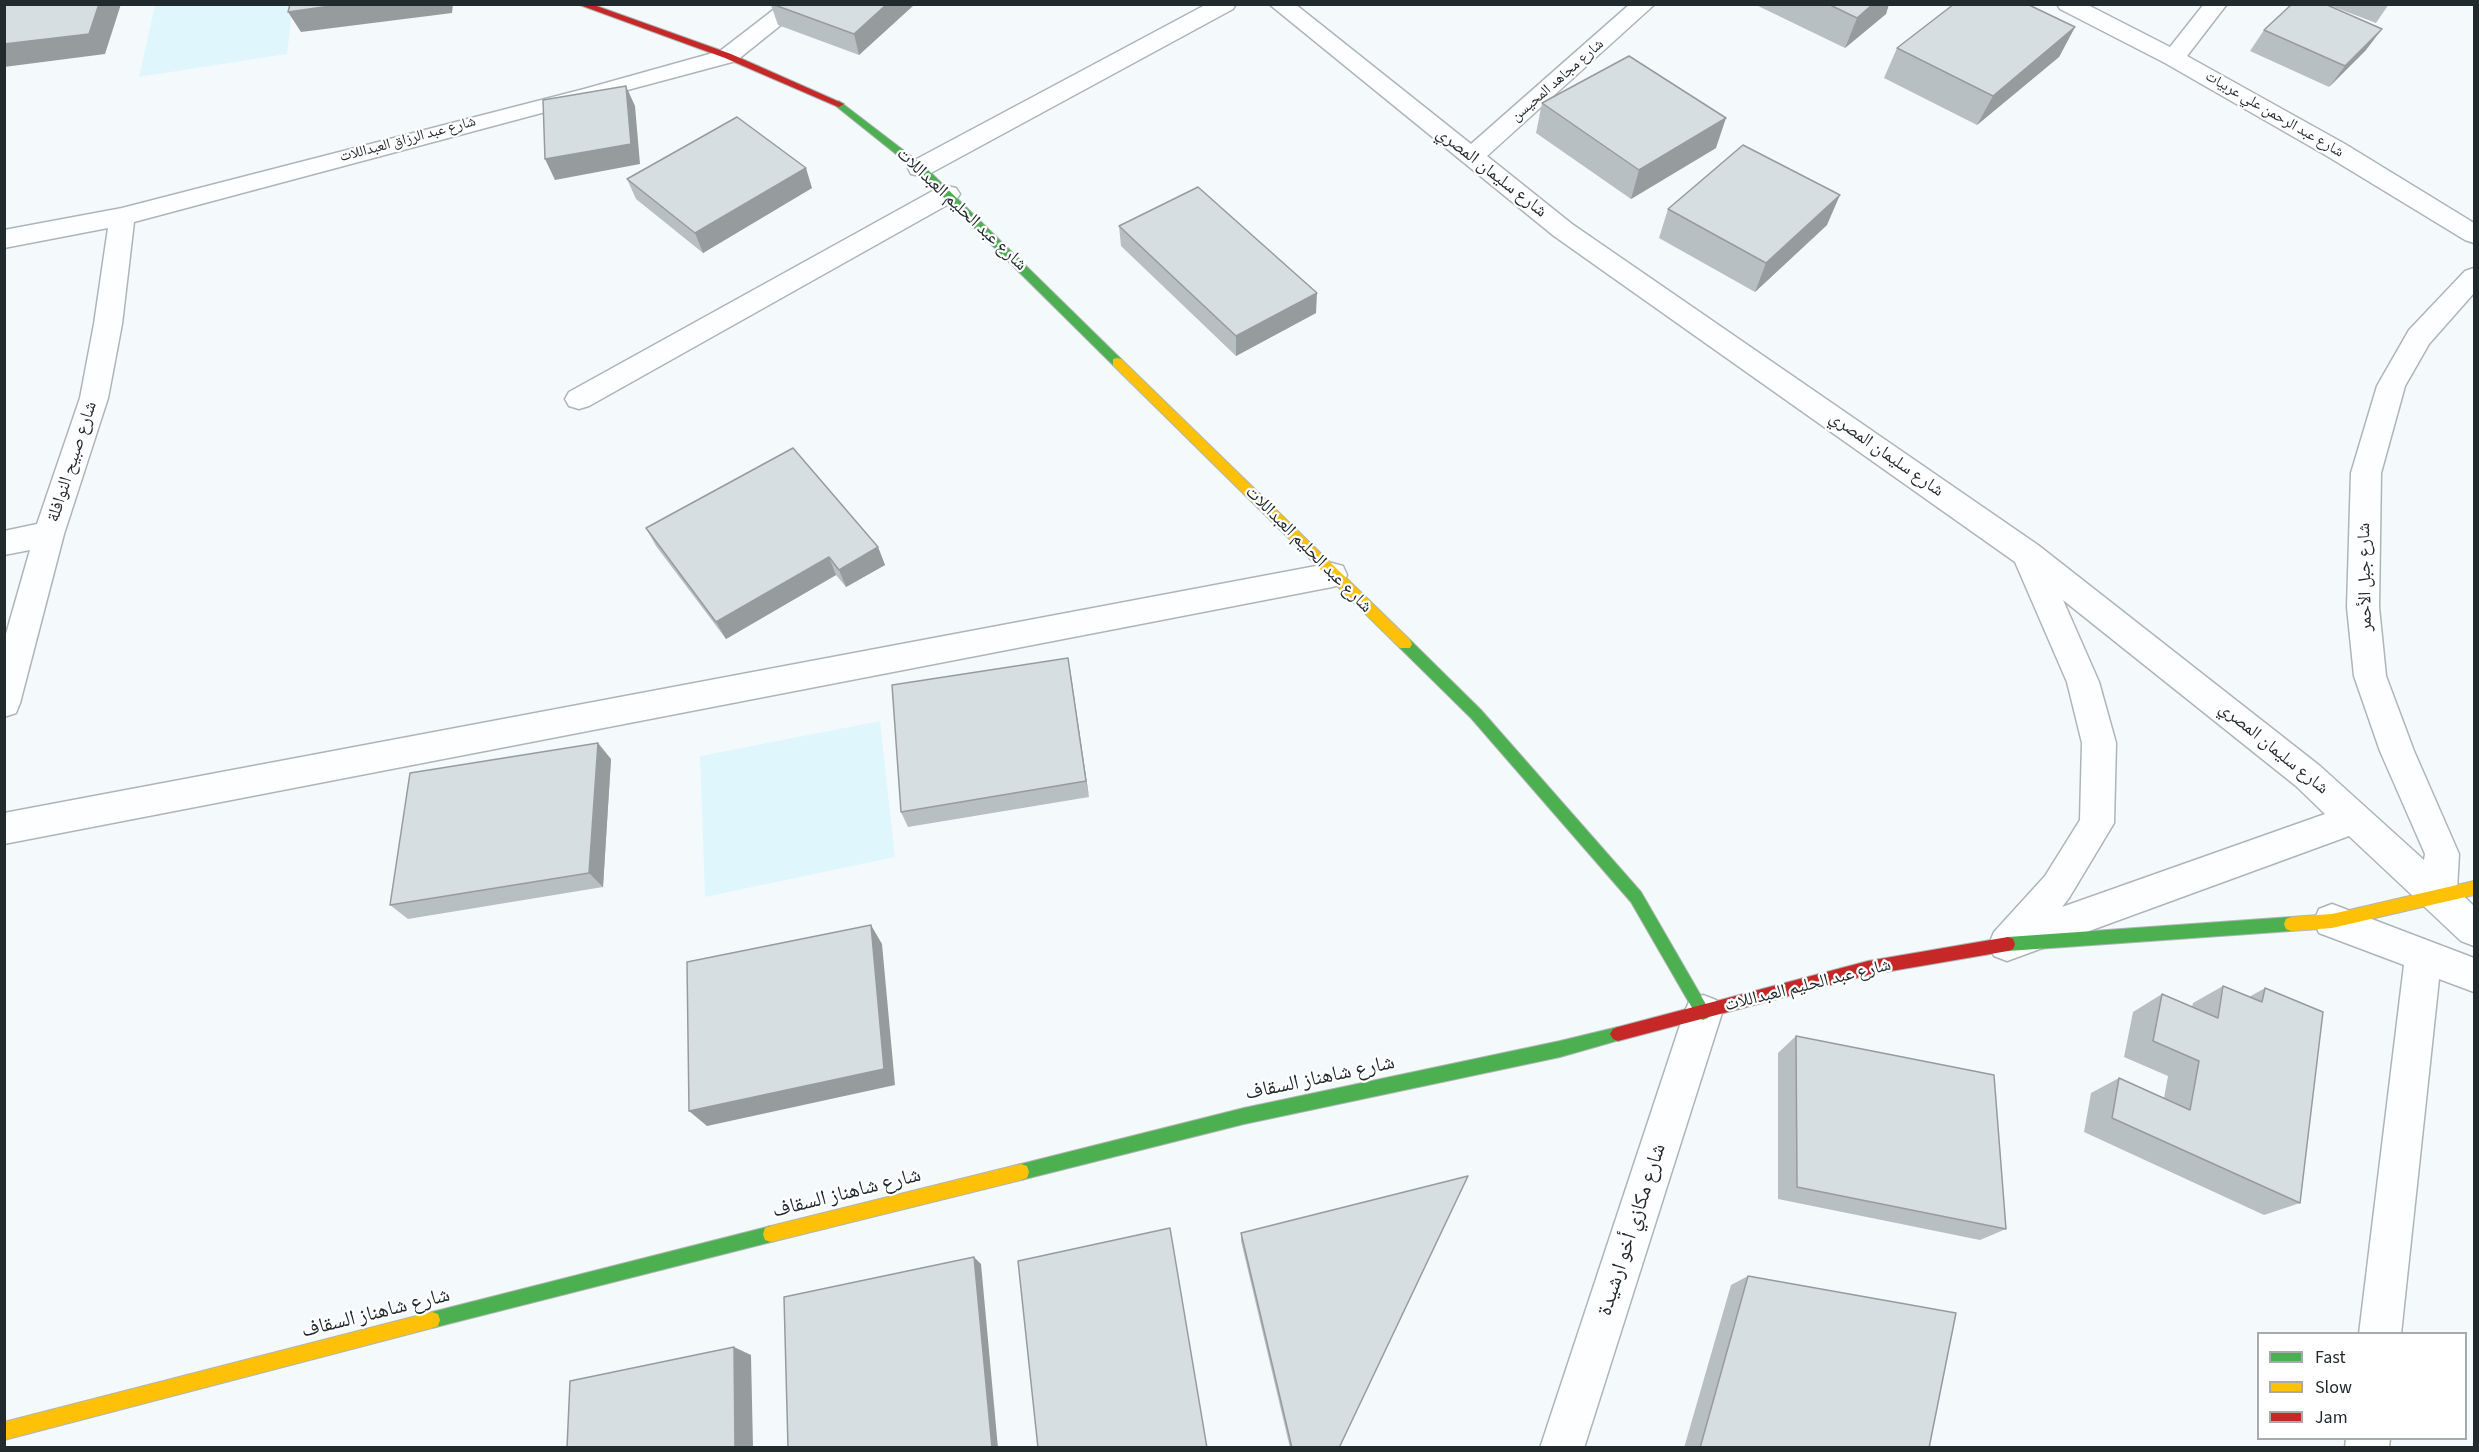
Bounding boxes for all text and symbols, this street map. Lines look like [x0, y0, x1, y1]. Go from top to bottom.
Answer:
street label: شارع مجاهد المحيسن [1508, 36, 1608, 126]
street label: شارع عبد الرحمن علي عربيات [2202, 68, 2346, 162]
street label: شارع عبد الرزاق العبداللات [338, 113, 478, 167]
street label: شارع سليمان المصري [1431, 123, 1551, 223]
street label: شارع عبد الحليم العبداللات [891, 144, 1031, 276]
street label: شارع صبيح النوافلة [43, 399, 103, 525]
street label: شارع سليمان المصري [1825, 408, 1947, 502]
street label: شارع عبد الحليم العبداللات [1240, 482, 1376, 618]
street label: شارع جبل الأحمر [2354, 523, 2378, 631]
street label: شارع سليمان المصري [2214, 698, 2332, 800]
street label: شارع عبد الحليم العبداللات [1723, 955, 1893, 1017]
street label: شارع شاهناز السقاف [1243, 1051, 1397, 1107]
street label: شارع مكازي أخو ارشيدة [1593, 1141, 1673, 1319]
street label: شارع شاهناز السقاف [770, 1163, 924, 1225]
street label: شارع شاهناز السقاف [299, 1283, 453, 1345]
legend [2257, 1332, 2467, 1440]
text: Fast [2315, 1345, 2346, 1370]
text: Slow [2315, 1375, 2352, 1400]
text: Jam [2315, 1405, 2348, 1430]

